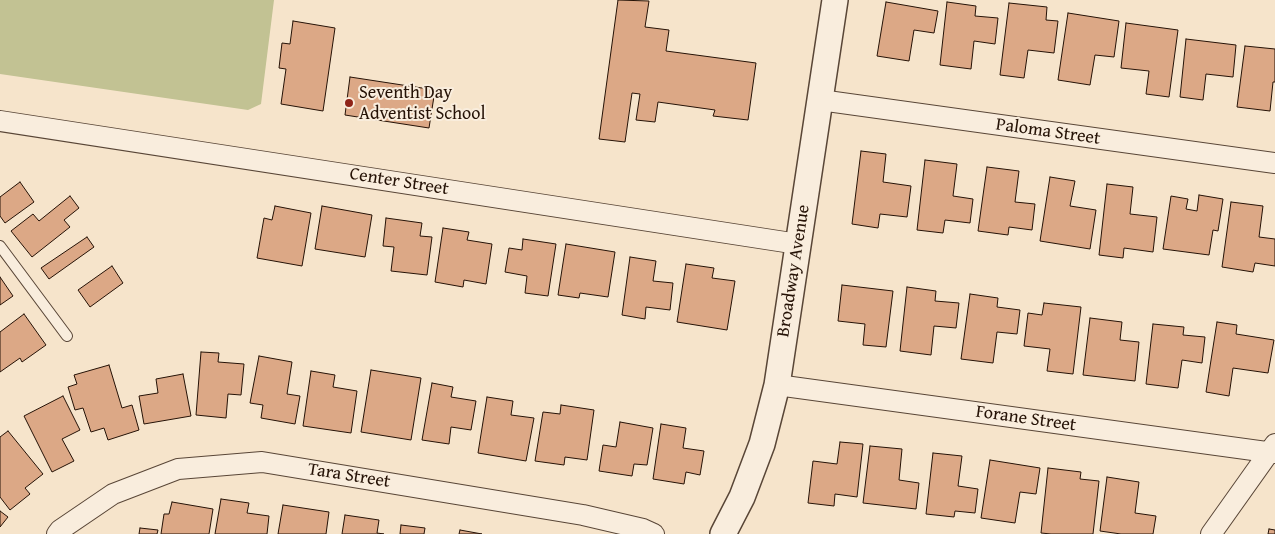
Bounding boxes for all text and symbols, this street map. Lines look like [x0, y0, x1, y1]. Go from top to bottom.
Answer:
place label: Seventh Day Adventist School [359, 82, 486, 125]
marker: Seventh Day Adventist School [343, 97, 355, 109]
street label: Paloma Street [994, 114, 1102, 150]
street label: Center Street [348, 164, 450, 200]
street label: Broadway Avenue [773, 203, 815, 339]
street label: Forane Street [974, 401, 1078, 437]
street label: Tara Street [306, 459, 392, 493]

